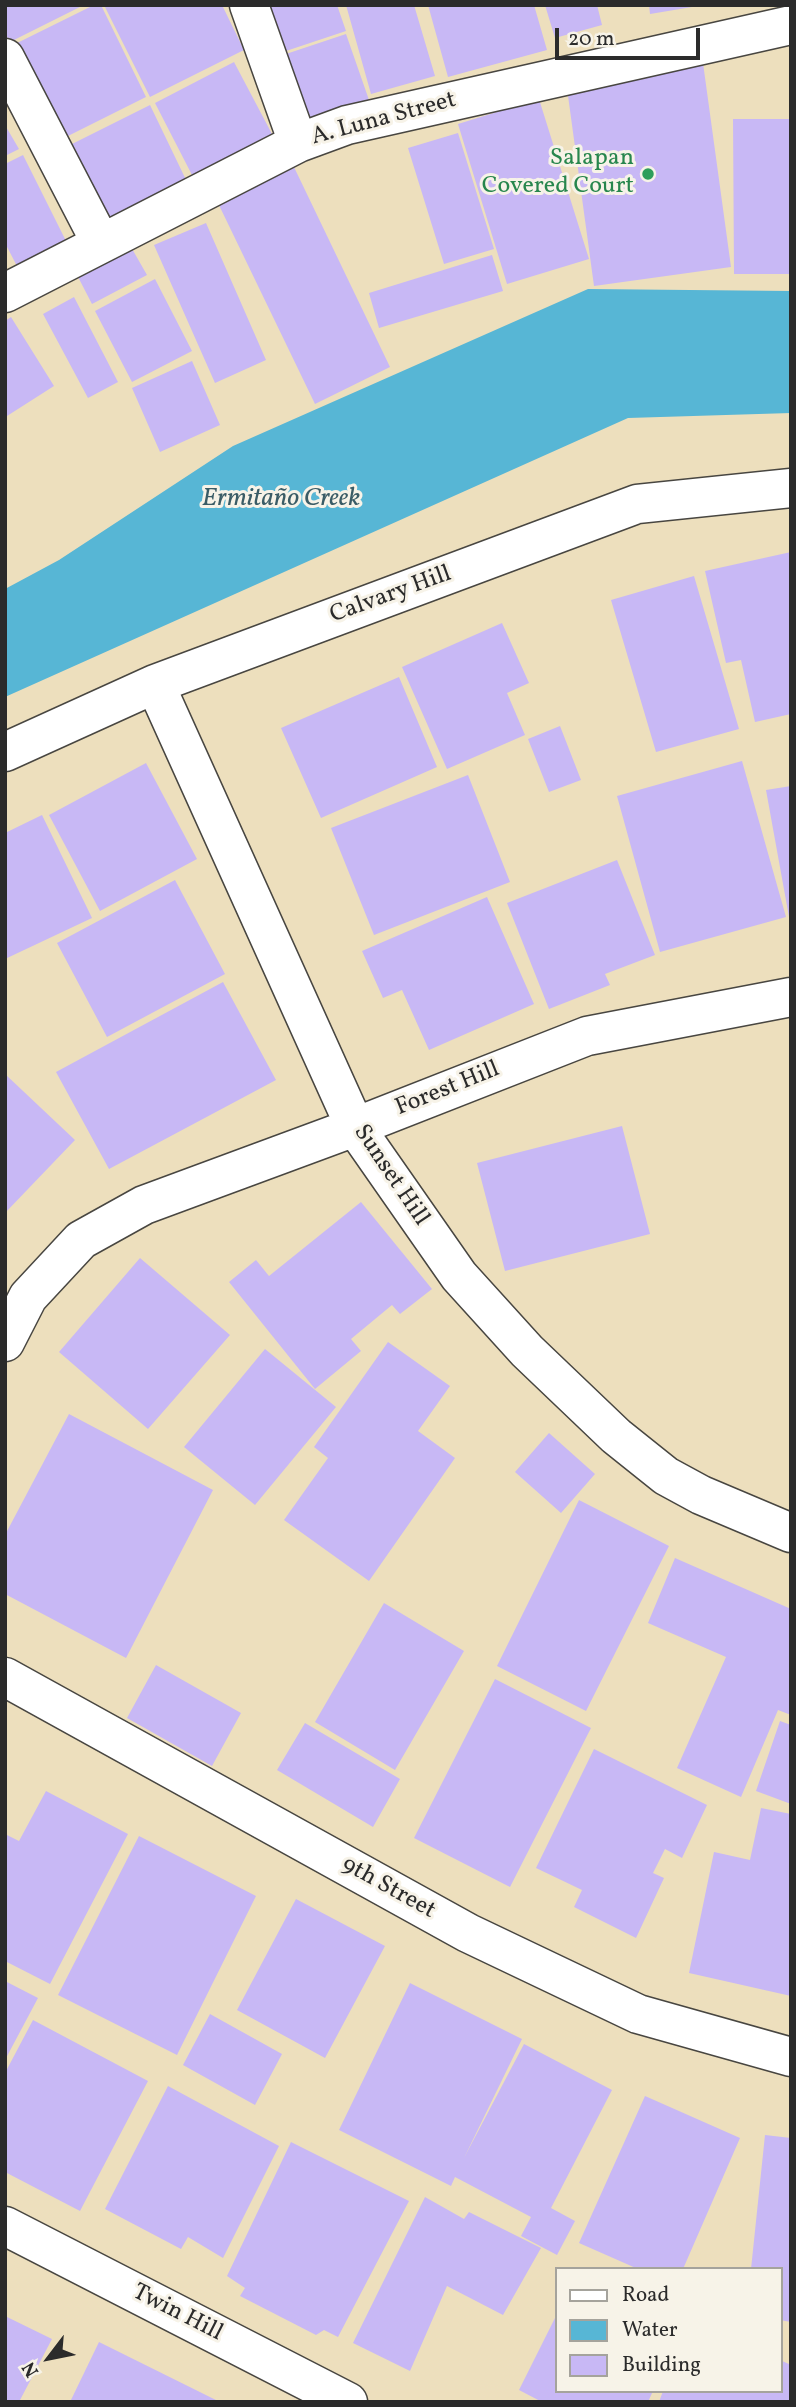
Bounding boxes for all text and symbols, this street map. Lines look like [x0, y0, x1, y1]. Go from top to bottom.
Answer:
scale bar [558, 14, 703, 58]
text: 20 m [568, 25, 614, 54]
street label: A. Luna Street [309, 87, 459, 153]
place label: Salapan Covered Court [482, 146, 634, 202]
marker: Salapan Covered Court [640, 166, 656, 182]
water label: Ermitaño Creek [202, 484, 360, 516]
street label: Calvary Hill [326, 561, 456, 631]
street label: Forest Hill [392, 1056, 504, 1124]
street label: Sunset Hill [346, 1120, 434, 1232]
street label: 9th Street [336, 1851, 440, 1927]
legend [554, 2267, 782, 2393]
street label: Twin Hill [127, 2279, 227, 2349]
text: Road [622, 2281, 669, 2310]
text: Water [622, 2316, 678, 2345]
north arrow [14, 2323, 84, 2393]
text: Building [622, 2351, 701, 2380]
text: N [17, 2356, 46, 2382]

